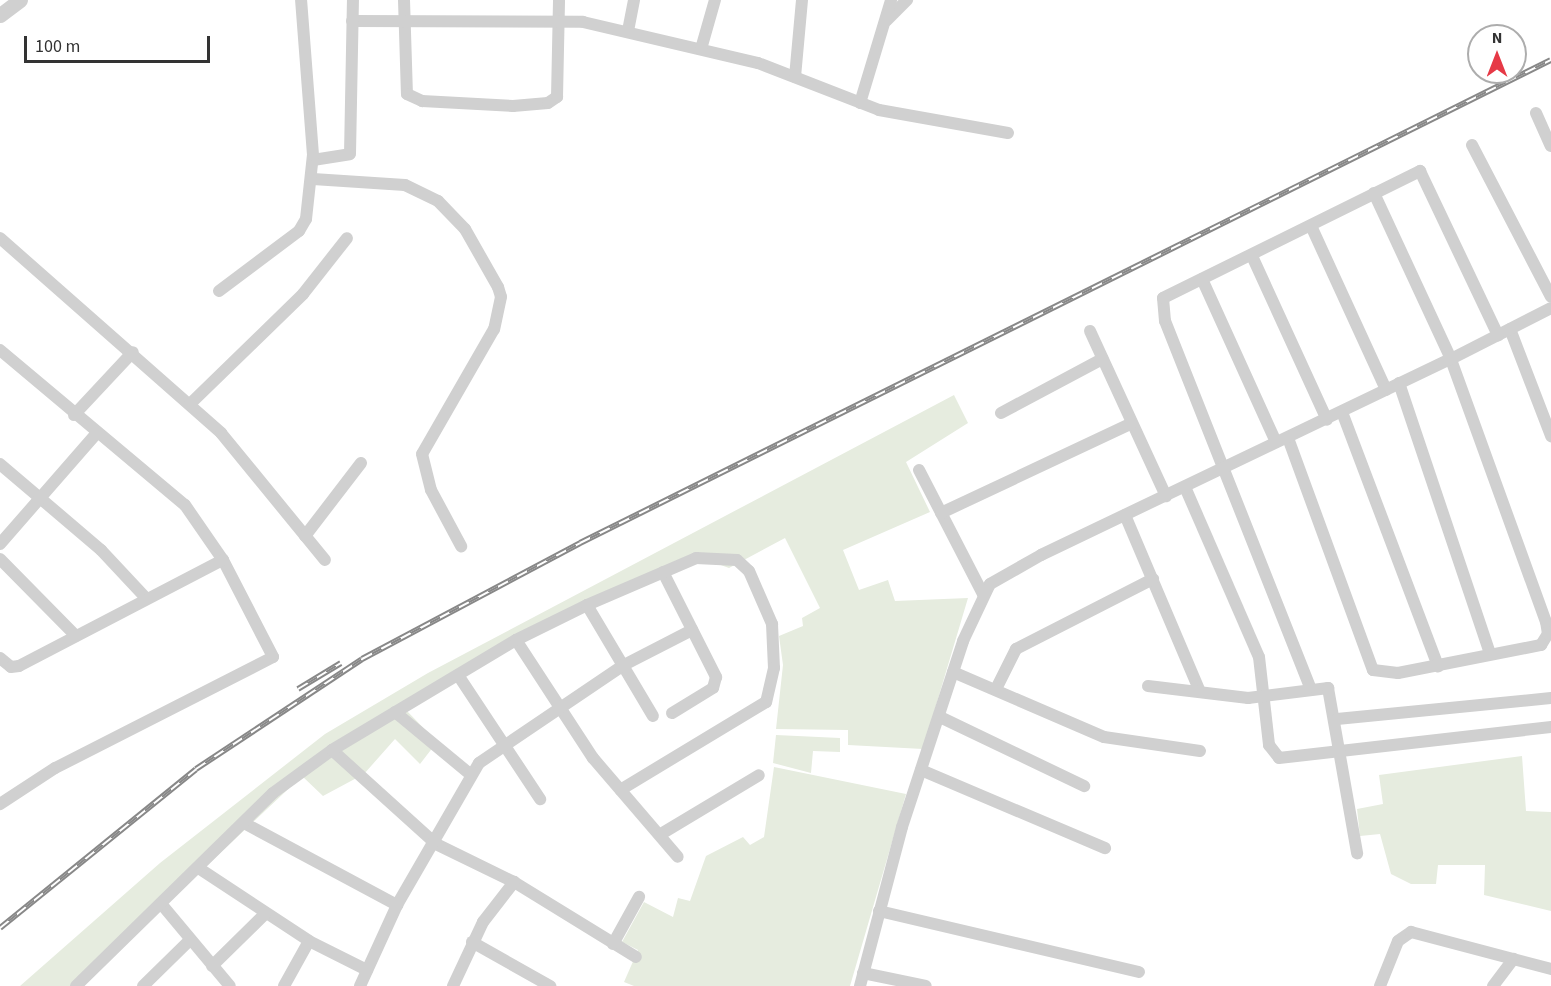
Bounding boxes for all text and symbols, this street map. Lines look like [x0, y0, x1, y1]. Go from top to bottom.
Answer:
scale bar [27, 24, 213, 62]
north arrow [1467, 24, 1527, 84]
text: N [1492, 27, 1502, 49]
text: 100 m [35, 34, 80, 59]

